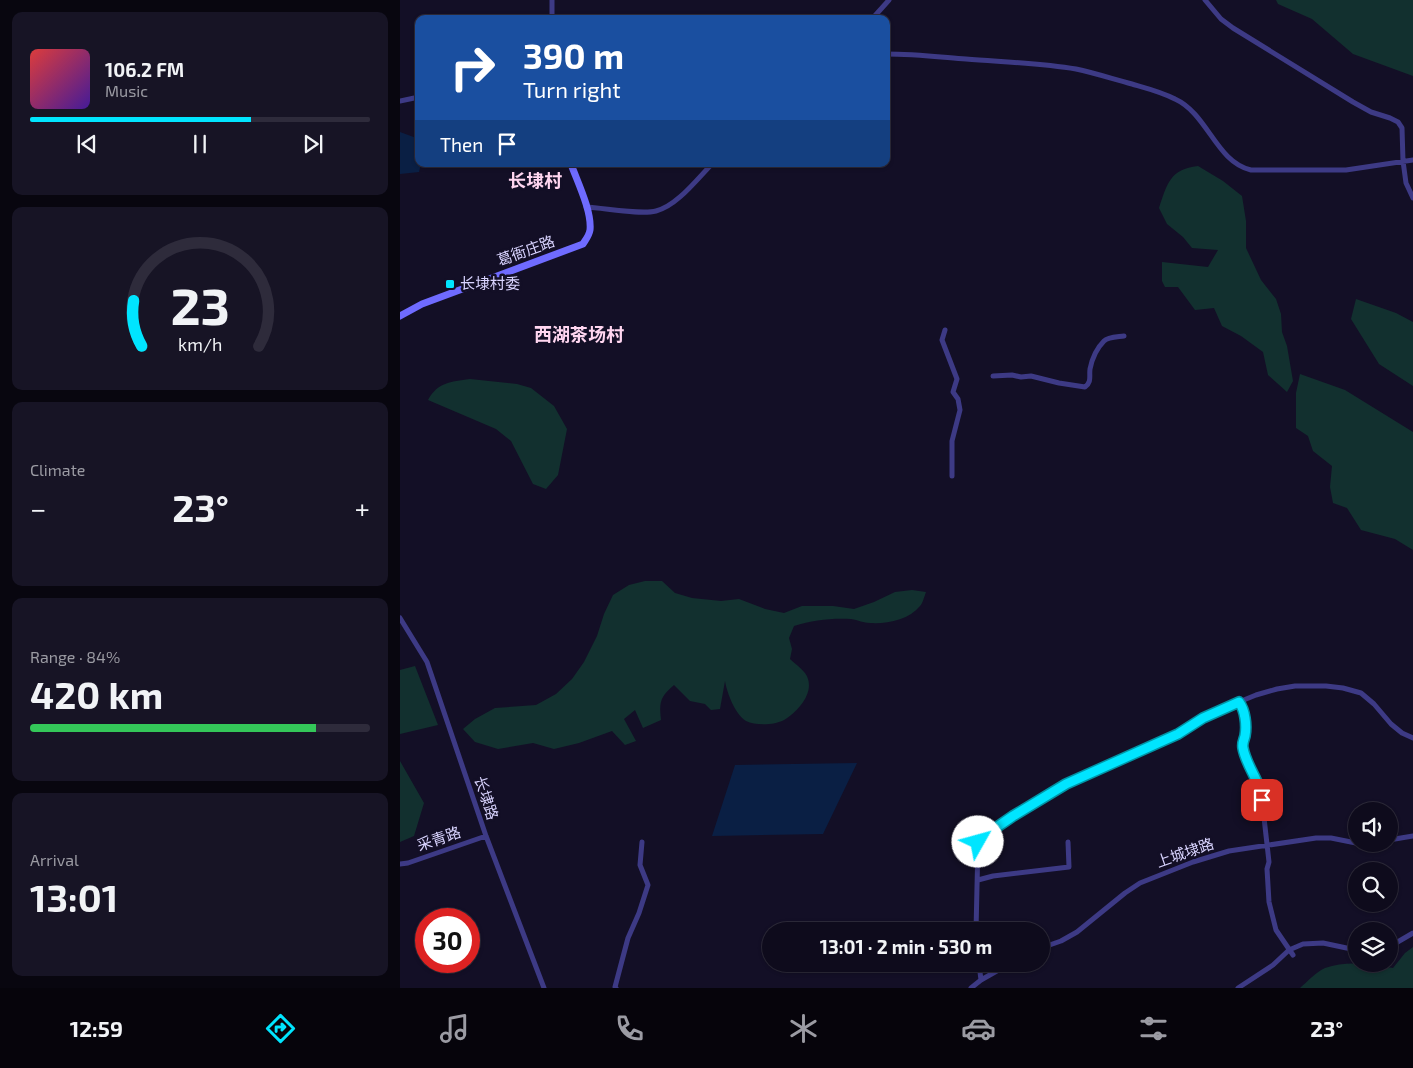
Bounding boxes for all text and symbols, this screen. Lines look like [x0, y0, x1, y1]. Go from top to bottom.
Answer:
text: 390 m [523, 34, 624, 76]
icon: right [440, 35, 505, 100]
text: 106.2 FM [105, 58, 184, 81]
text: Turn right [523, 76, 621, 102]
text: Music [105, 81, 148, 100]
icon: previous [73, 130, 101, 158]
icon: pause [186, 130, 214, 158]
icon: next [299, 130, 327, 158]
icon: arrive [493, 130, 521, 158]
text: Then [440, 133, 483, 156]
district label: 长埭村 [508, 169, 562, 191]
street label: 葛衙庄路 [494, 231, 557, 269]
text: 23 [170, 273, 230, 335]
place label: 长埭村委 [460, 274, 520, 292]
marker: 长埭村委 [444, 278, 456, 290]
district label: 西湖茶场村 [534, 323, 624, 345]
text: km/h [178, 333, 222, 355]
text: Climate [30, 460, 85, 479]
text: 23° [172, 484, 229, 530]
text: − [30, 491, 46, 525]
text: + [355, 491, 370, 525]
text: Range · 84% [30, 647, 120, 666]
text: 420 km [30, 671, 163, 717]
street label: 长埭路 [471, 774, 502, 822]
pin [1241, 779, 1283, 821]
icon: arrive [1248, 786, 1276, 814]
map controls [1348, 802, 1398, 972]
button: sound [1348, 802, 1398, 852]
position arrow [951, 815, 1003, 867]
street label: 采青路 [414, 822, 463, 854]
street label: 上城埭路 [1153, 834, 1216, 870]
text: Arrival [30, 850, 79, 869]
button: search [1348, 862, 1398, 912]
text: 13:01 [30, 874, 118, 920]
speed limit sign: 30 [415, 908, 480, 973]
button: layers [1348, 922, 1398, 972]
text: 13:01 · 2 min · 530 m [820, 935, 992, 958]
icon: directions [263, 1011, 298, 1046]
icon: music [437, 1011, 472, 1046]
icon: phone [612, 1011, 647, 1046]
icon: climate [786, 1011, 821, 1046]
icon: car [961, 1011, 996, 1046]
icon: filters [1136, 1011, 1171, 1046]
text: 12:59 [70, 1015, 123, 1041]
text: 23° [1310, 1015, 1343, 1041]

